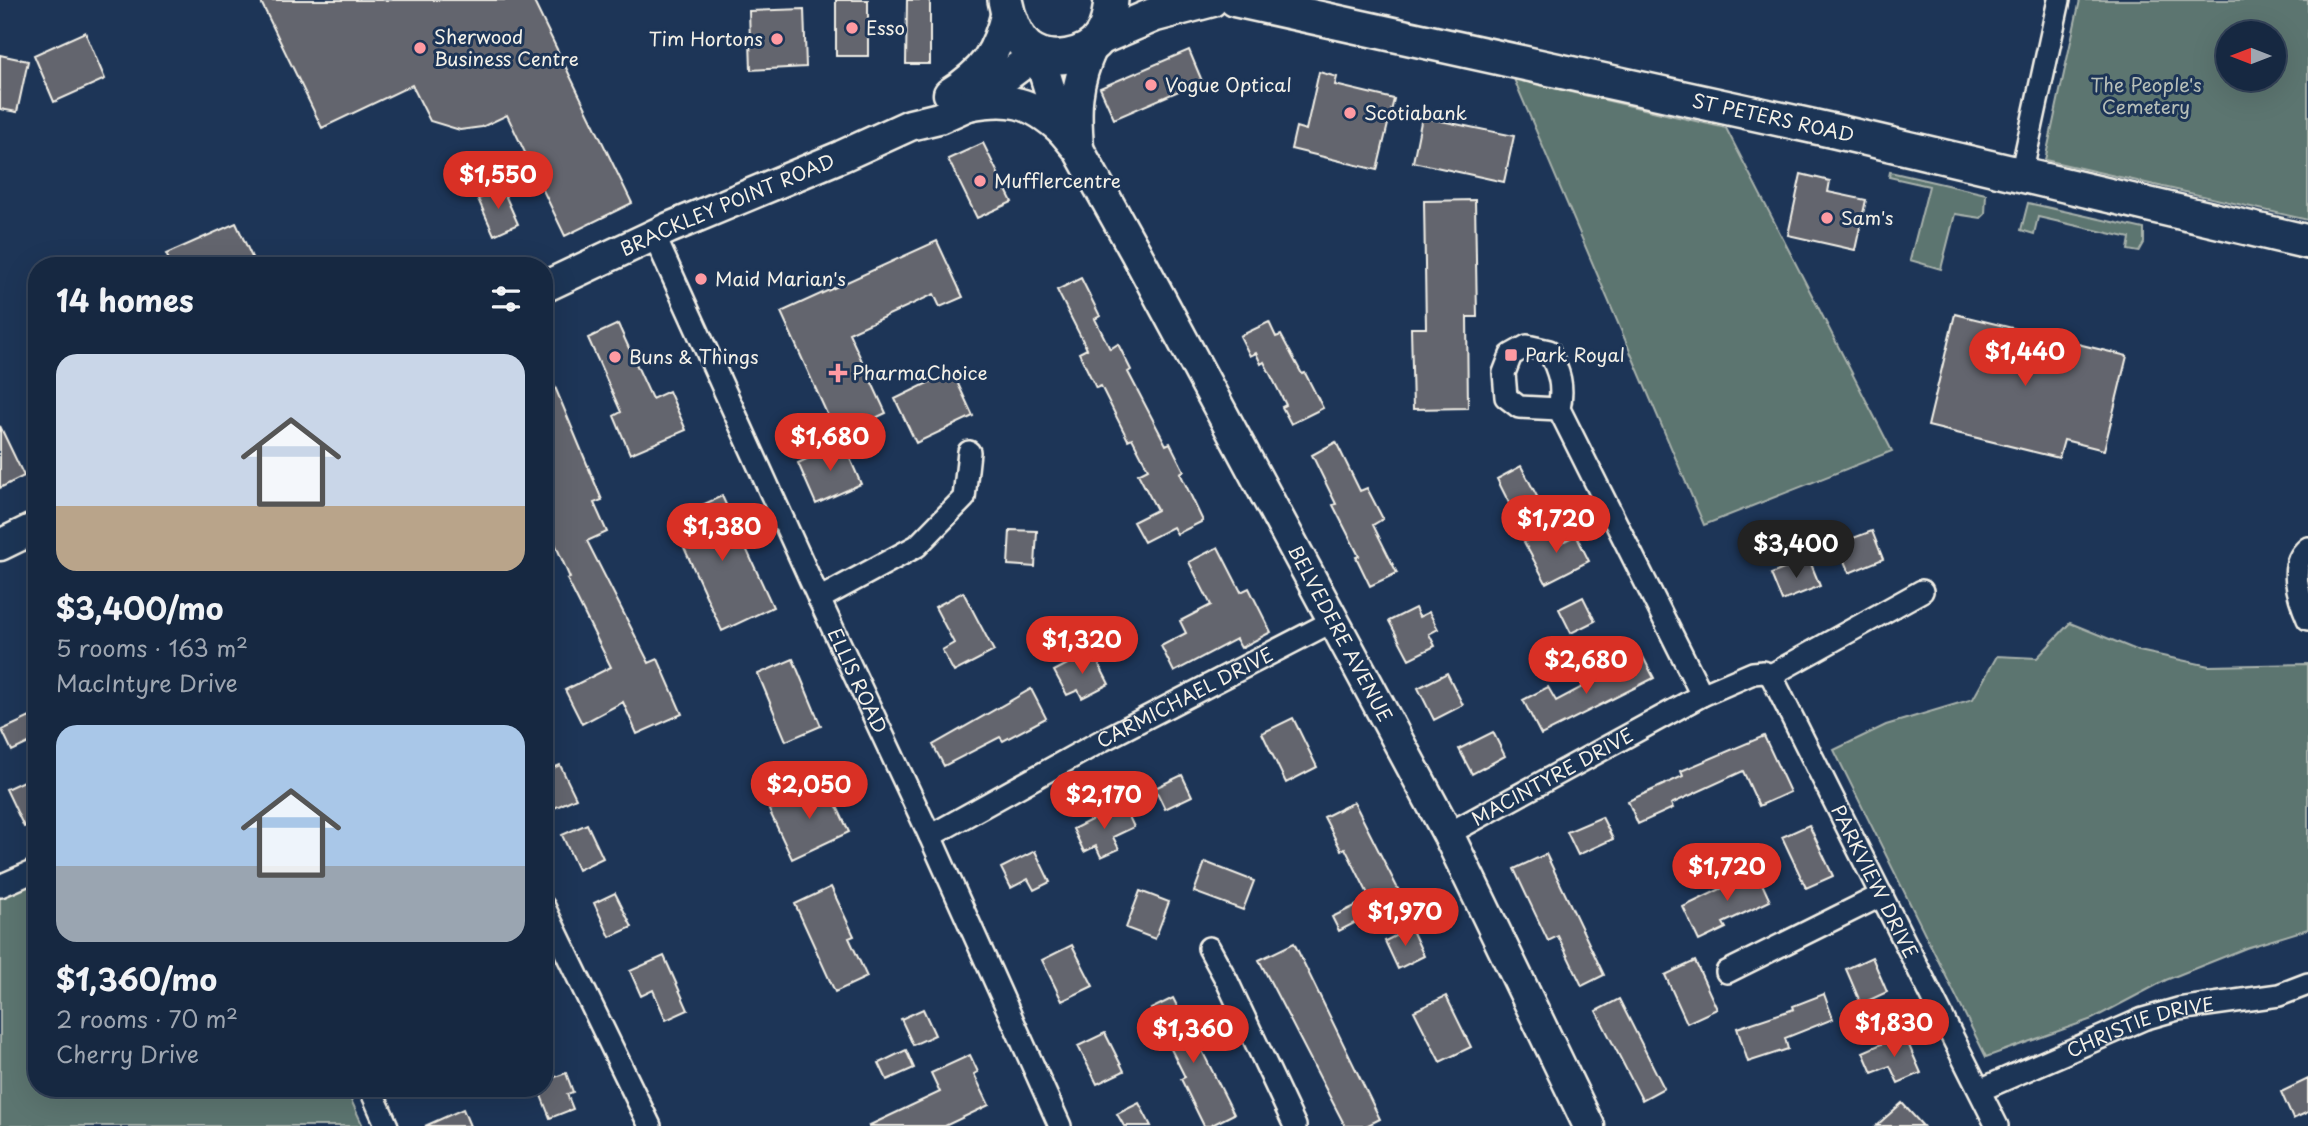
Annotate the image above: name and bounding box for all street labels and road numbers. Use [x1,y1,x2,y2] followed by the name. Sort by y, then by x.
[1690,85,1857,148] street label: ST PETERS ROAD
[615,146,838,262] street label: BRACKLEY POINT ROAD
[1282,539,1400,726] street label: BELVEDERE AVENUE
[821,623,895,738] street label: ELLIS ROAD
[1091,639,1278,754] street label: CARMICHAEL DRIVE
[1466,720,1638,832] street label: MACINTYRE DRIVE
[1825,799,1926,963] street label: PARKVIEW DRIVE
[2062,989,2216,1064] street label: CHRISTIE DRIVE

